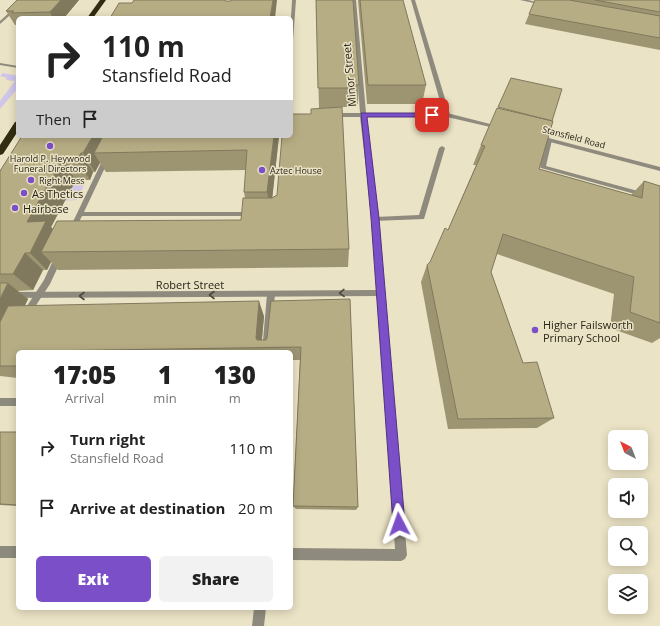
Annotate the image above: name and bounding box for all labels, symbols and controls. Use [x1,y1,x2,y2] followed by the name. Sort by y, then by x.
[102,27,185,65] text: 110 m
[36,32,88,84] icon: right
[339,42,359,108] street label: Minor Street
[102,63,232,87] text: Stansfield Road
[415,98,449,132] pin
[421,104,443,126] icon: arrive
[79,108,101,130] icon: arrive
[36,109,71,129] text: Then
[541,122,607,152] street label: Stansfield Road
[45,141,55,151] marker: Harold P. Heywood Funeral Directors
[10,152,90,175] place label: Harold P. Heywood Funeral Directors
[270,164,322,177] place label: Aztec House
[257,165,267,175] marker: Aztec House
[39,174,85,187] place label: Right Mess
[26,175,36,185] marker: Right Mess
[32,186,83,201] place label: As Thetics
[19,188,29,198] marker: As Thetics
[23,201,69,216] place label: Hairbase
[10,203,20,213] marker: Hairbase
[156,277,224,292] street label: Robert Street
[339,289,345,298] one-way arrow
[79,291,85,300] one-way arrow
[209,291,215,299] one-way arrow
[543,317,633,345] place label: Higher Failsworth Primary School
[530,325,540,335] marker: Higher Failsworth Primary School
[53,358,116,391] text: 17:05
[158,358,172,391] text: 1
[214,358,256,391] text: 130
[65,389,104,407] text: Arrival
[153,389,177,407] text: min
[229,389,241,407] text: m
[70,429,145,449] text: Turn right
[608,430,648,470] north arrow
[608,430,648,614] map controls
[36,437,58,459] icon: right
[229,438,273,458] text: 110 m
[70,449,164,467] text: Stansfield Road
[608,478,648,518] button: sound
[36,497,58,519] icon: arrive
[70,498,225,518] text: Arrive at destination
[238,498,273,518] text: 20 m
[378,503,420,545] position arrow
[608,526,648,566] button: search
[36,556,151,602] button: Exit
[159,556,273,602] button: Share
[608,574,648,614] button: layers

